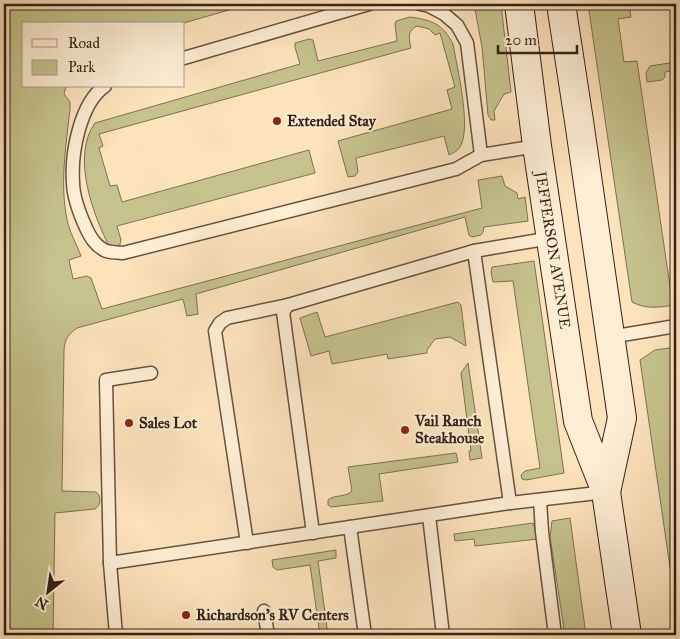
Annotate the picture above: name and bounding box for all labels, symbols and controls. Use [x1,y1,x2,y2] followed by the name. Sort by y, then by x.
[22,22,185,88] legend
[498,22,576,54] scale bar
[505,31,537,49] text: 20 m
[68,34,100,52] text: Road
[68,58,95,76] text: Park
[287,112,377,131] place label: Extended Stay
[271,115,283,127] marker: Extended Stay
[530,168,574,330] street label: JEFFERSON AVENUE
[414,412,485,447] place label: Vail Ranch Steakhouse
[139,414,198,432] place label: Sales Lot
[123,417,135,429] marker: Sales Lot
[399,424,411,436] marker: Vail Ranch Steakhouse
[22,566,72,616] north arrow
[32,592,51,613] text: N
[196,606,349,624] place label: Richardson's RV Centers
[180,609,192,621] marker: Richardson's RV Centers

